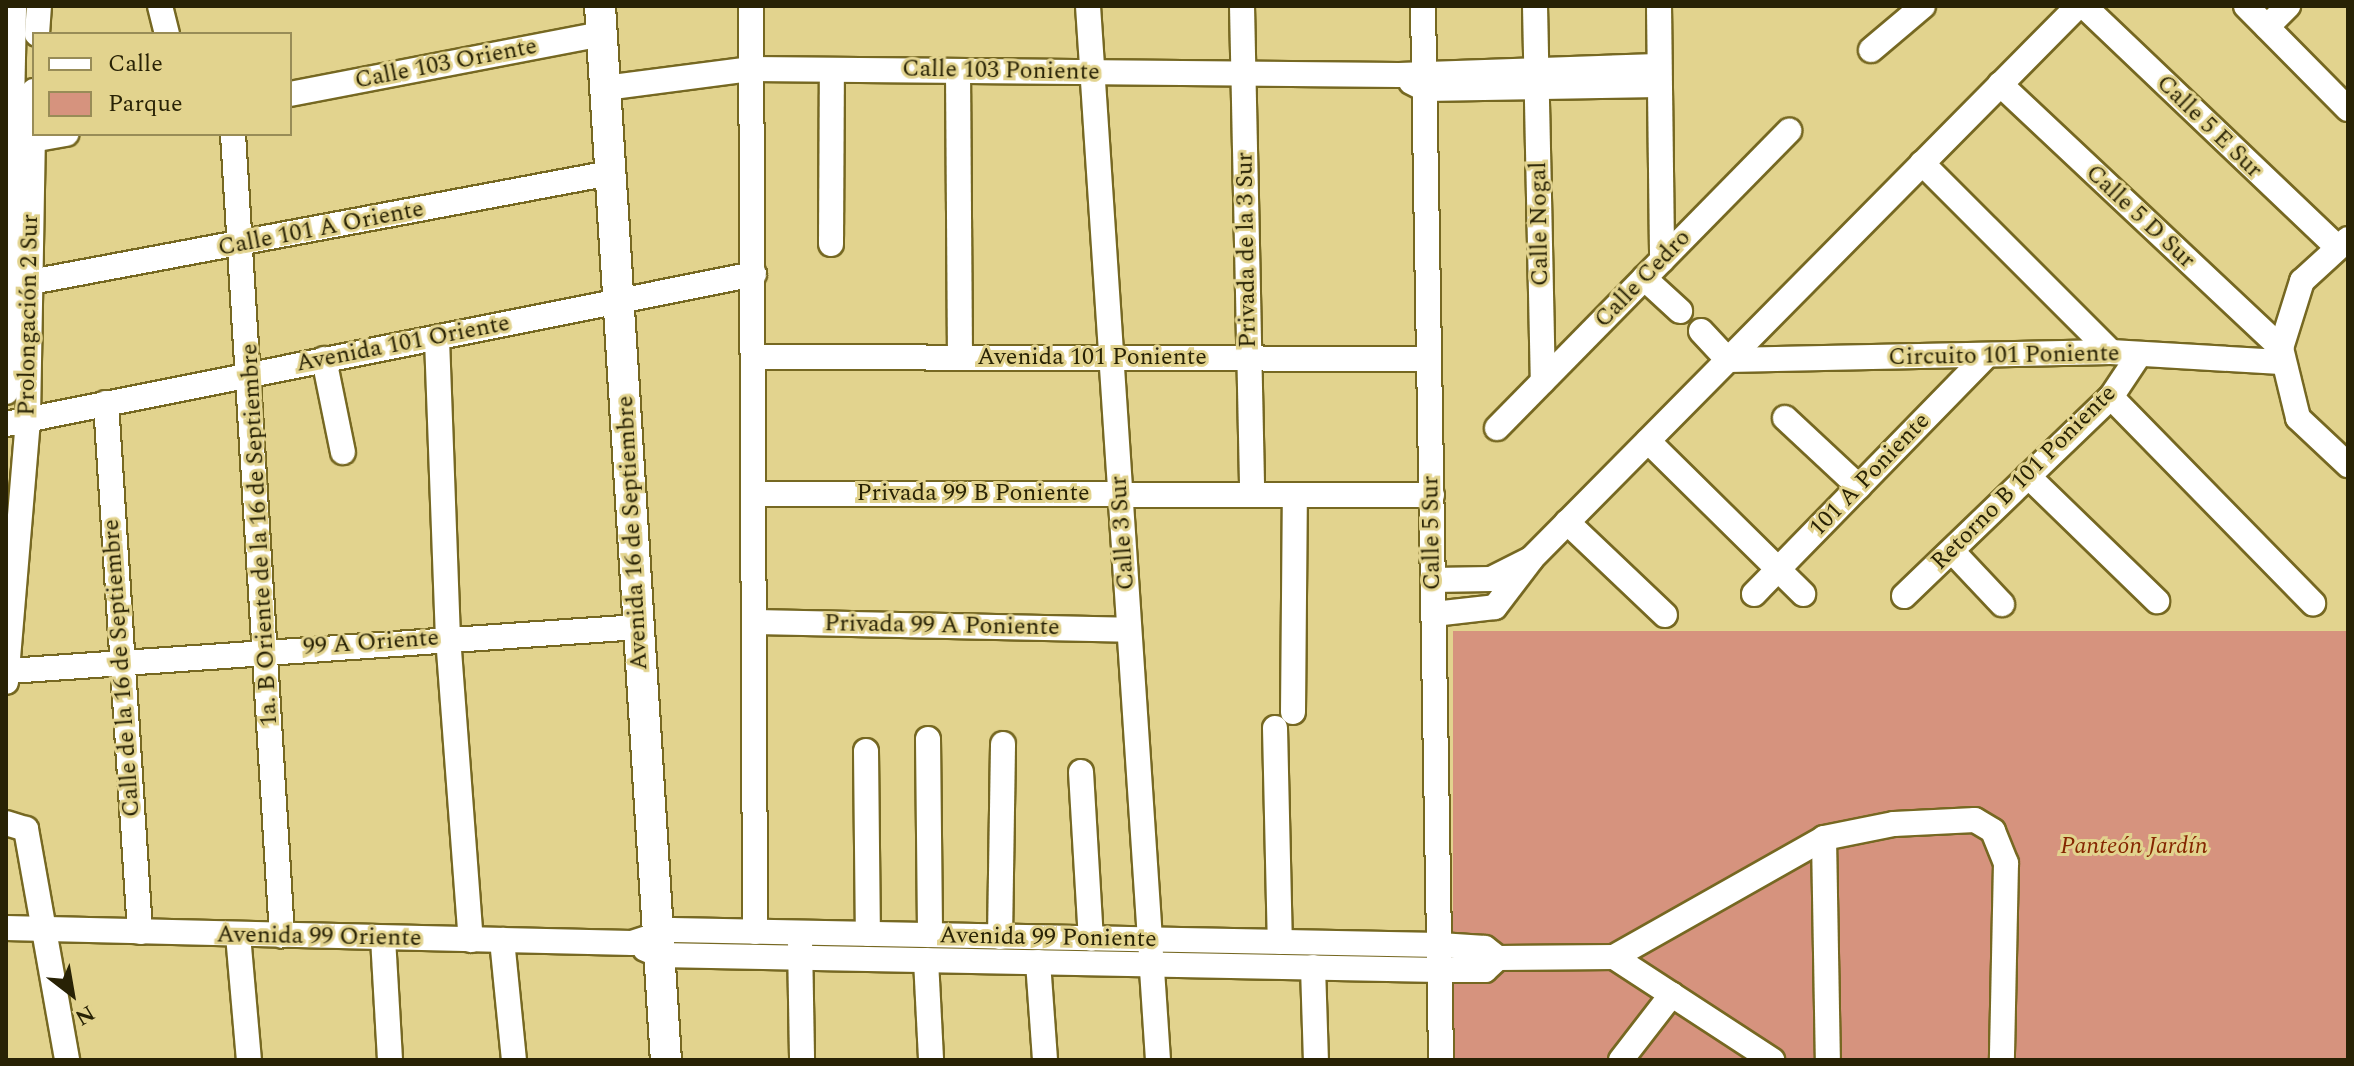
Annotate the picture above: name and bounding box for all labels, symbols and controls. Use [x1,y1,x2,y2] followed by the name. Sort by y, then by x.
[32,32,292,136] legend
[353,32,539,96] street label: Calle 103 Oriente
[108,46,163,82] text: Calle
[902,55,1100,87] street label: Calle 103 Poniente
[2150,69,2268,185] street label: Calle 5 E Sur
[108,86,183,122] text: Parque
[1231,152,1263,348] street label: Privada de la 3 Sur
[2079,159,2201,275] street label: Calle 5 D Sur
[1525,162,1555,286] street label: Calle Nogal
[216,195,426,263] street label: Calle 101 A Oriente
[13,214,45,416] street label: Prolongación 2 Sur
[1589,224,1697,334] street label: Calle Cedro
[294,309,512,379] street label: Avenida 101 Oriente
[1888,340,2120,372] street label: Circuito 101 Poniente
[236,343,284,727] street label: 1a. B Oriente de la 16 de Septiembre
[977,344,1207,372] street label: Avenida 101 Poniente
[1925,379,2123,577] street label: Retorno B 101 Poniente
[611,395,655,671] street label: Avenida 16 de Septiembre
[1804,407,1936,543] street label: 101 A Poniente
[1105,475,1141,591] street label: Calle 3 Sur
[1417,476,1447,590] street label: Calle 5 Sur
[856,480,1090,508] street label: Privada 99 B Poniente
[97,518,147,818] street label: Calle de la 16 de Septiembre
[824,610,1060,642] street label: Privada 99 A Poniente
[302,624,440,662] street label: 99 A Oriente
[2060,833,2208,861] park label: Panteón Jardín
[216,921,422,953] street label: Avenida 99 Oriente
[939,922,1157,954] street label: Avenida 99 Poniente
[32,954,112,1034] north arrow
[68,996,101,1034] text: N

